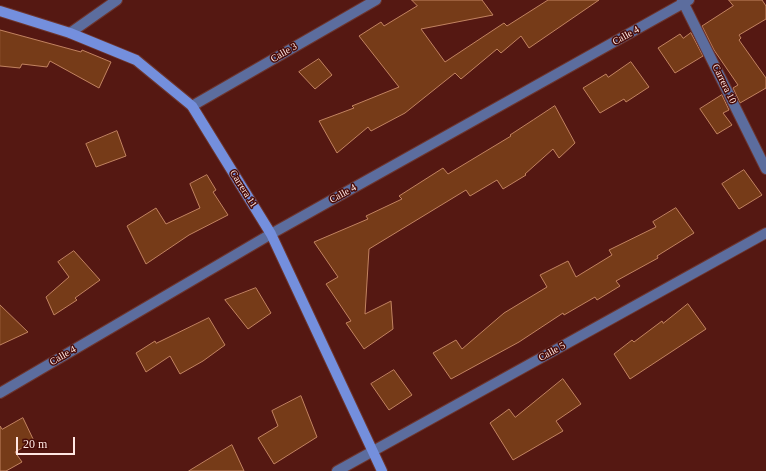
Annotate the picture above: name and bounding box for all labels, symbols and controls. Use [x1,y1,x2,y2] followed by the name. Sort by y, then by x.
[611,24,641,48] street label: Calle 4
[269,41,299,65] street label: Calle 3
[709,62,739,106] street label: Carrera 10
[227,168,259,210] street label: Carrera 11
[328,182,358,206] street label: Calle 4
[537,340,567,364] street label: Calle 5
[48,344,78,368] street label: Calle 4
[18,429,77,455] scale bar
[23,437,47,451] text: 20 m

